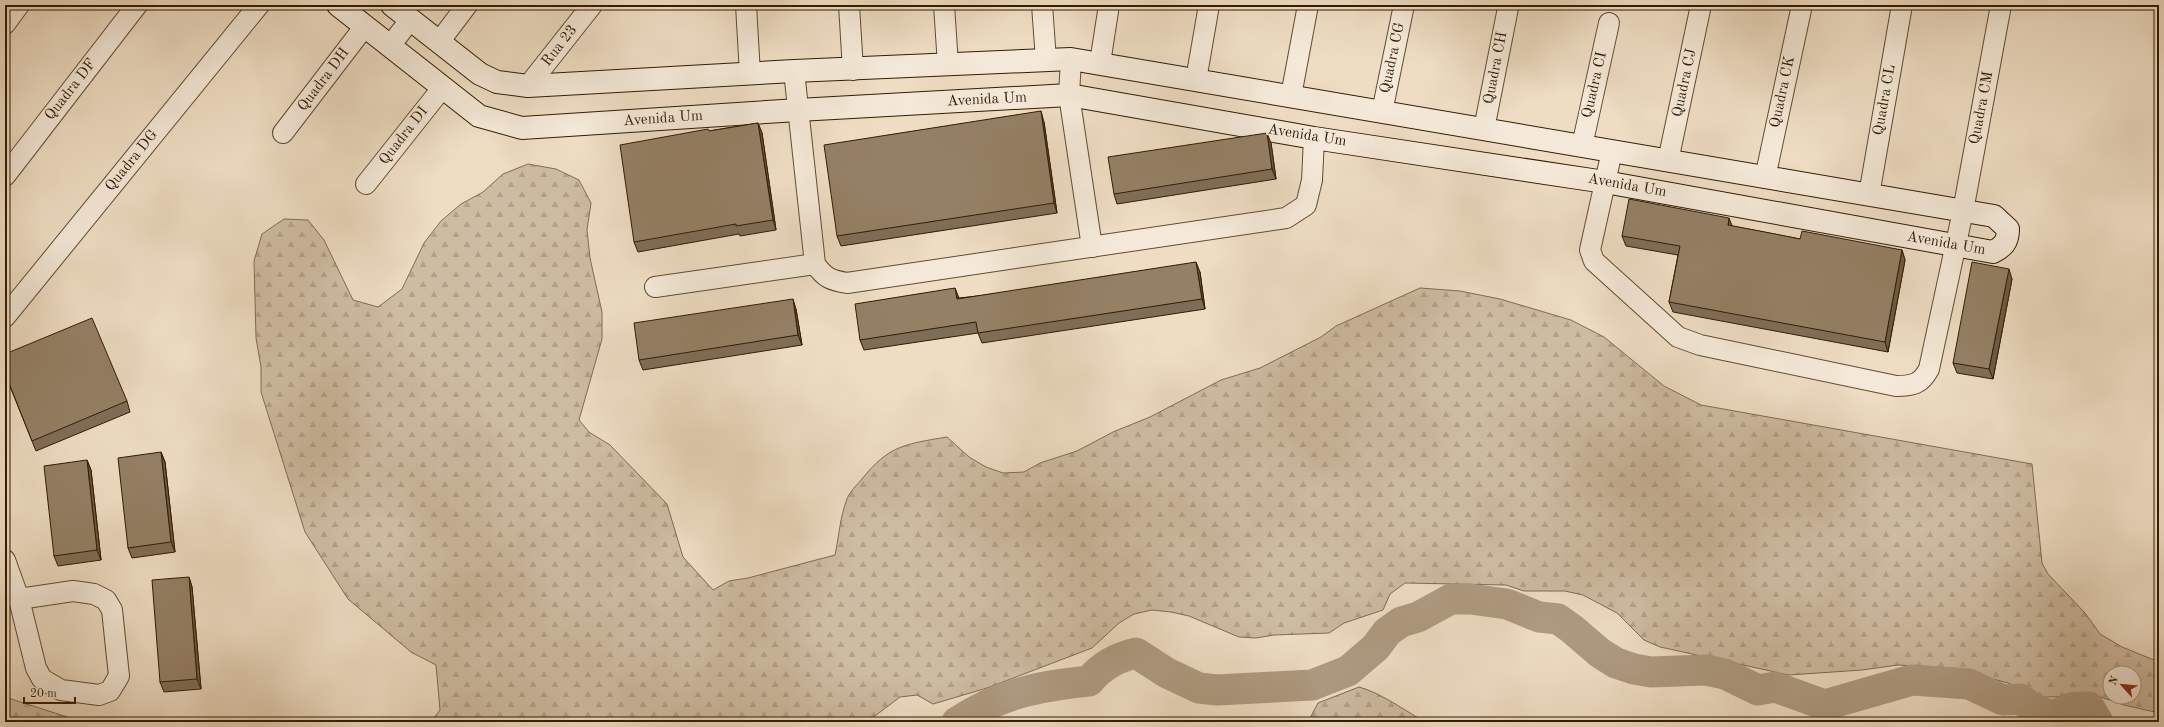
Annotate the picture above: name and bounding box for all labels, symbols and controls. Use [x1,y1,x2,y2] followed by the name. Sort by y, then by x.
[1378,21,1408,95] street label: Quadra CG
[539,23,581,69] street label: Rua 23
[1482,30,1510,105] street label: Quadra CH
[295,45,353,114] street label: Quadra DH
[1670,47,1700,119] street label: Quadra CJ
[1580,50,1610,120] street label: Quadra CI
[1768,55,1798,129] street label: Quadra CK
[43,56,99,124] street label: Quadra DF
[1871,63,1899,137] street label: Quadra CL
[1968,70,1996,146] street label: Quadra CM
[947,90,1027,110] street label: Avenida Um
[377,104,431,168] street label: Quadra DI
[623,109,703,129] street label: Avenida Um
[1266,122,1348,150] street label: Avenida Um
[103,127,161,194] street label: Quadra DG
[1586,172,1668,200] street label: Avenida Um
[1905,230,1987,258] street label: Avenida Um
[2102,665,2142,705] north arrow
[2108,674,2122,687] text: N
[24,679,75,705] scale bar
[30,688,57,700] text: 20 m

